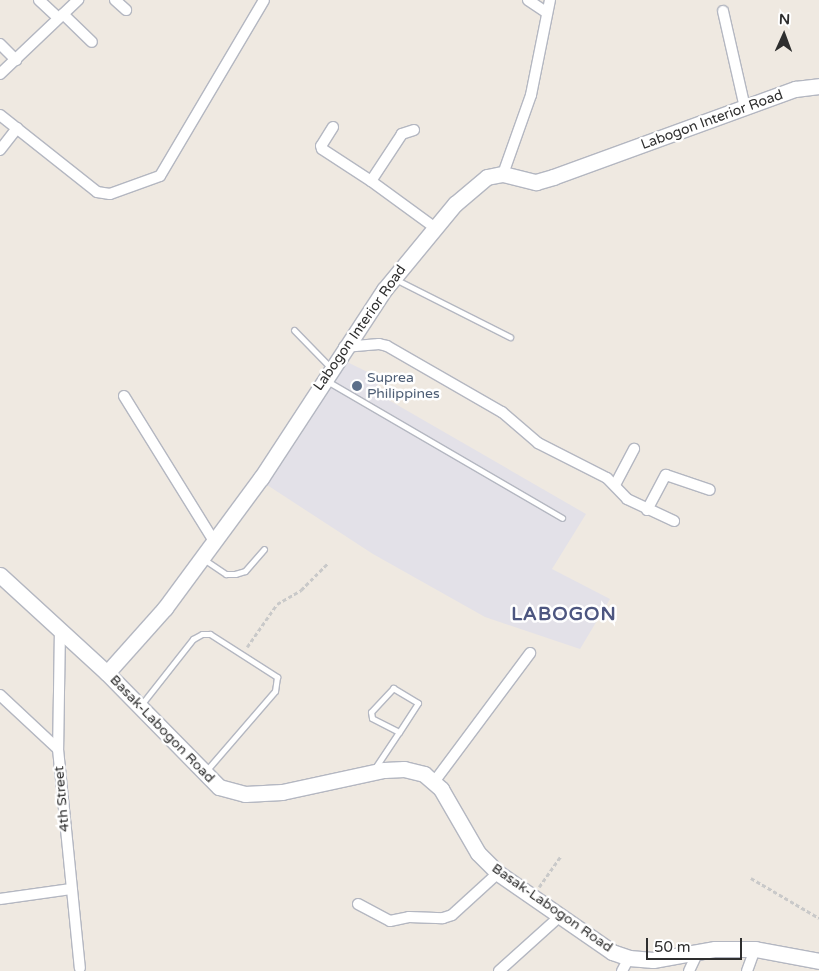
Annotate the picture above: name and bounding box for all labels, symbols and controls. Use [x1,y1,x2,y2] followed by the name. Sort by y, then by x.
[759,10,809,60] north arrow
[779,11,790,28] text: N
[639,87,785,153] street label: Labogon Interior Road
[310,262,410,394] street label: Labogon Interior Road
[367,370,440,402] place label: Suprea Philippines
[351,380,363,392] marker: Suprea Philippines
[510,604,618,626] district label: LABOGON
[106,672,218,786] street label: Basak-Labogon Road
[51,765,73,833] street label: 4th Street
[488,860,616,956] street label: Basak-Labogon Road
[649,928,745,960] scale bar
[654,938,691,956] text: 50 m

